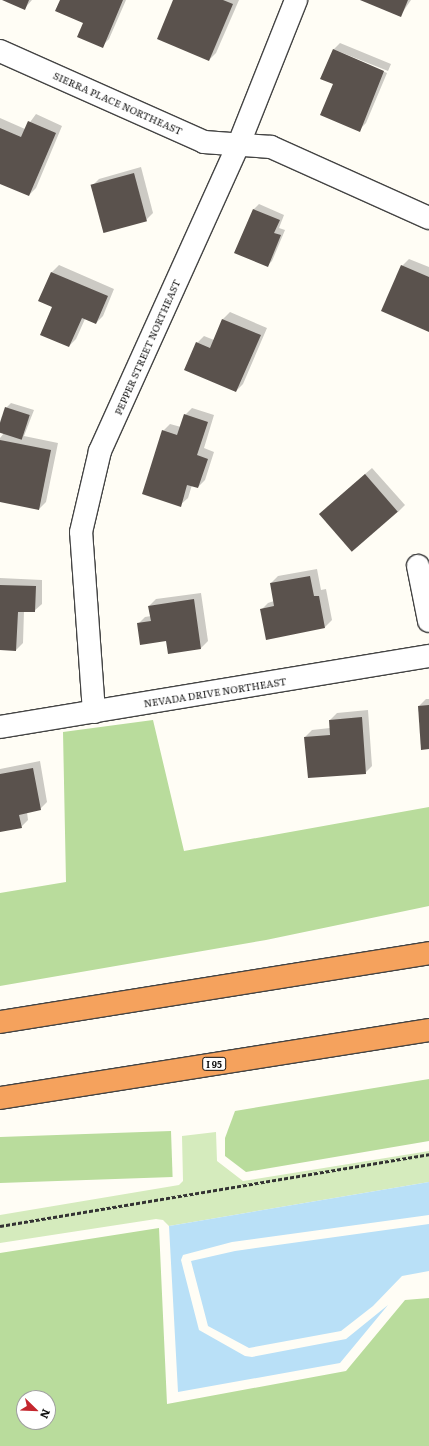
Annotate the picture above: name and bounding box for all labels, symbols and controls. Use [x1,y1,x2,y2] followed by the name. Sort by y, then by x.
[52,69,184,137] street label: SIERRA PLACE NORTHEAST
[112,277,182,417] street label: PEPPER STREET NORTHEAST
[143,675,287,709] street label: NEVADA DRIVE NORTHEAST
[202,1057,226,1071] road number: I 95
[16,1390,56,1430] north arrow
[37,1407,55,1422] text: N

